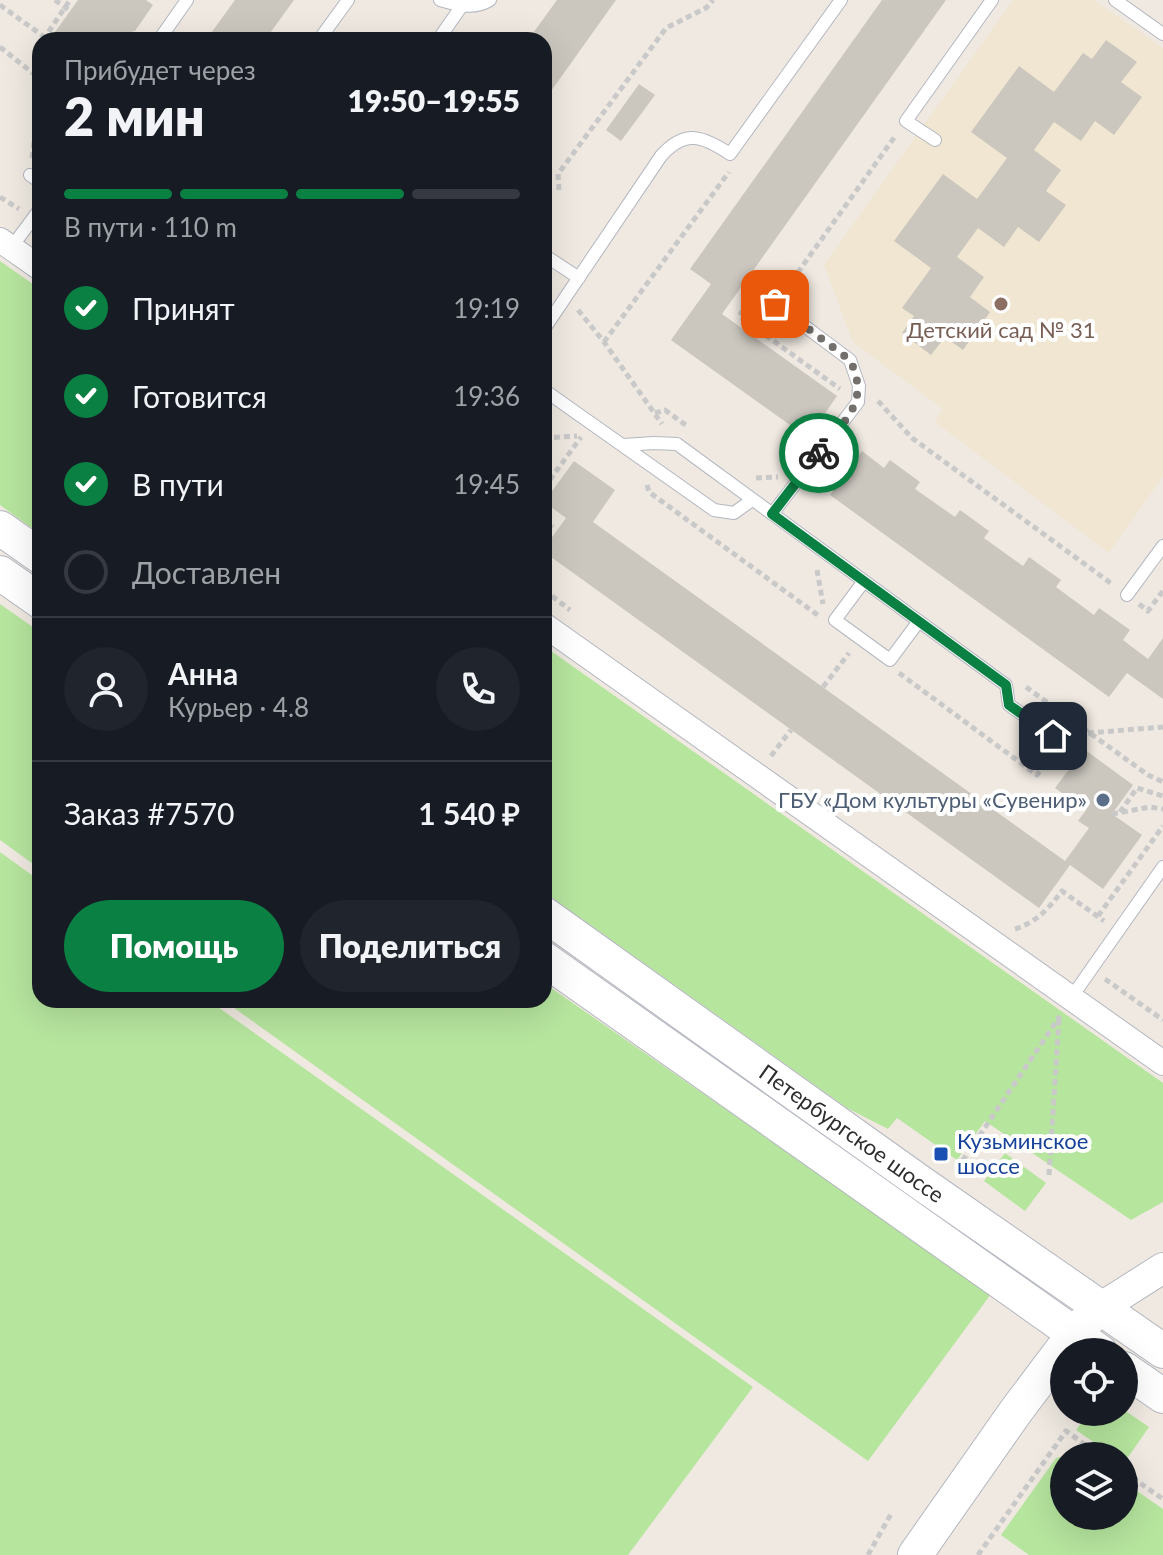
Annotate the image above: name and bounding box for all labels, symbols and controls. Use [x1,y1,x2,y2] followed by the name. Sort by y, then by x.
[64,54,256,86] text: Прибудет через
[347,82,520,118] text: 19:50–19:55
[64,85,205,147] text: 2 мин
[64,211,237,243] text: В пути · 110 m
[741,270,809,338] pin
[753,282,797,326] icon: bag
[64,286,108,330] icon: check
[132,290,235,326] text: Принят
[453,292,520,324] text: 19:19
[992,295,1010,313] marker: Детский сад № 31
[907,316,1095,343] place label: Детский сад № 31
[64,374,108,418] icon: check
[132,378,267,414] text: Готовится
[453,380,520,412] text: 19:36
[779,413,859,493] courier
[797,431,841,475] icon: bike
[64,462,108,506] icon: check
[132,466,224,502] text: В пути
[453,468,520,500] text: 19:45
[132,554,281,590] text: Доставлен
[64,647,148,731] button: person
[436,647,520,731] button: phone
[168,655,238,691] text: Анна
[168,691,309,723] text: Курьер · 4.8
[1019,702,1087,770] pin
[1031,714,1075,758] icon: home
[778,786,1087,813] place label: ГБУ «Дом культуры «Сувенир»
[1094,791,1112,809] marker: ГБУ «Дом культуры «Сувенир»
[64,795,235,831] text: Заказ #7570
[418,795,520,831] text: 1 540 ₽
[64,900,284,992] button: Помощь
[300,900,520,992] button: Поделиться
[754,1058,950,1208] street label: Петербургское шоссе
[957,1127,1088,1179] place label: Кузьминское шоссе
[932,1145,950,1163] marker: Кузьминское шоссе
[1050,1338,1138,1530] map controls
[1050,1338,1138,1426] button: locate
[1050,1442,1138,1530] button: layers

